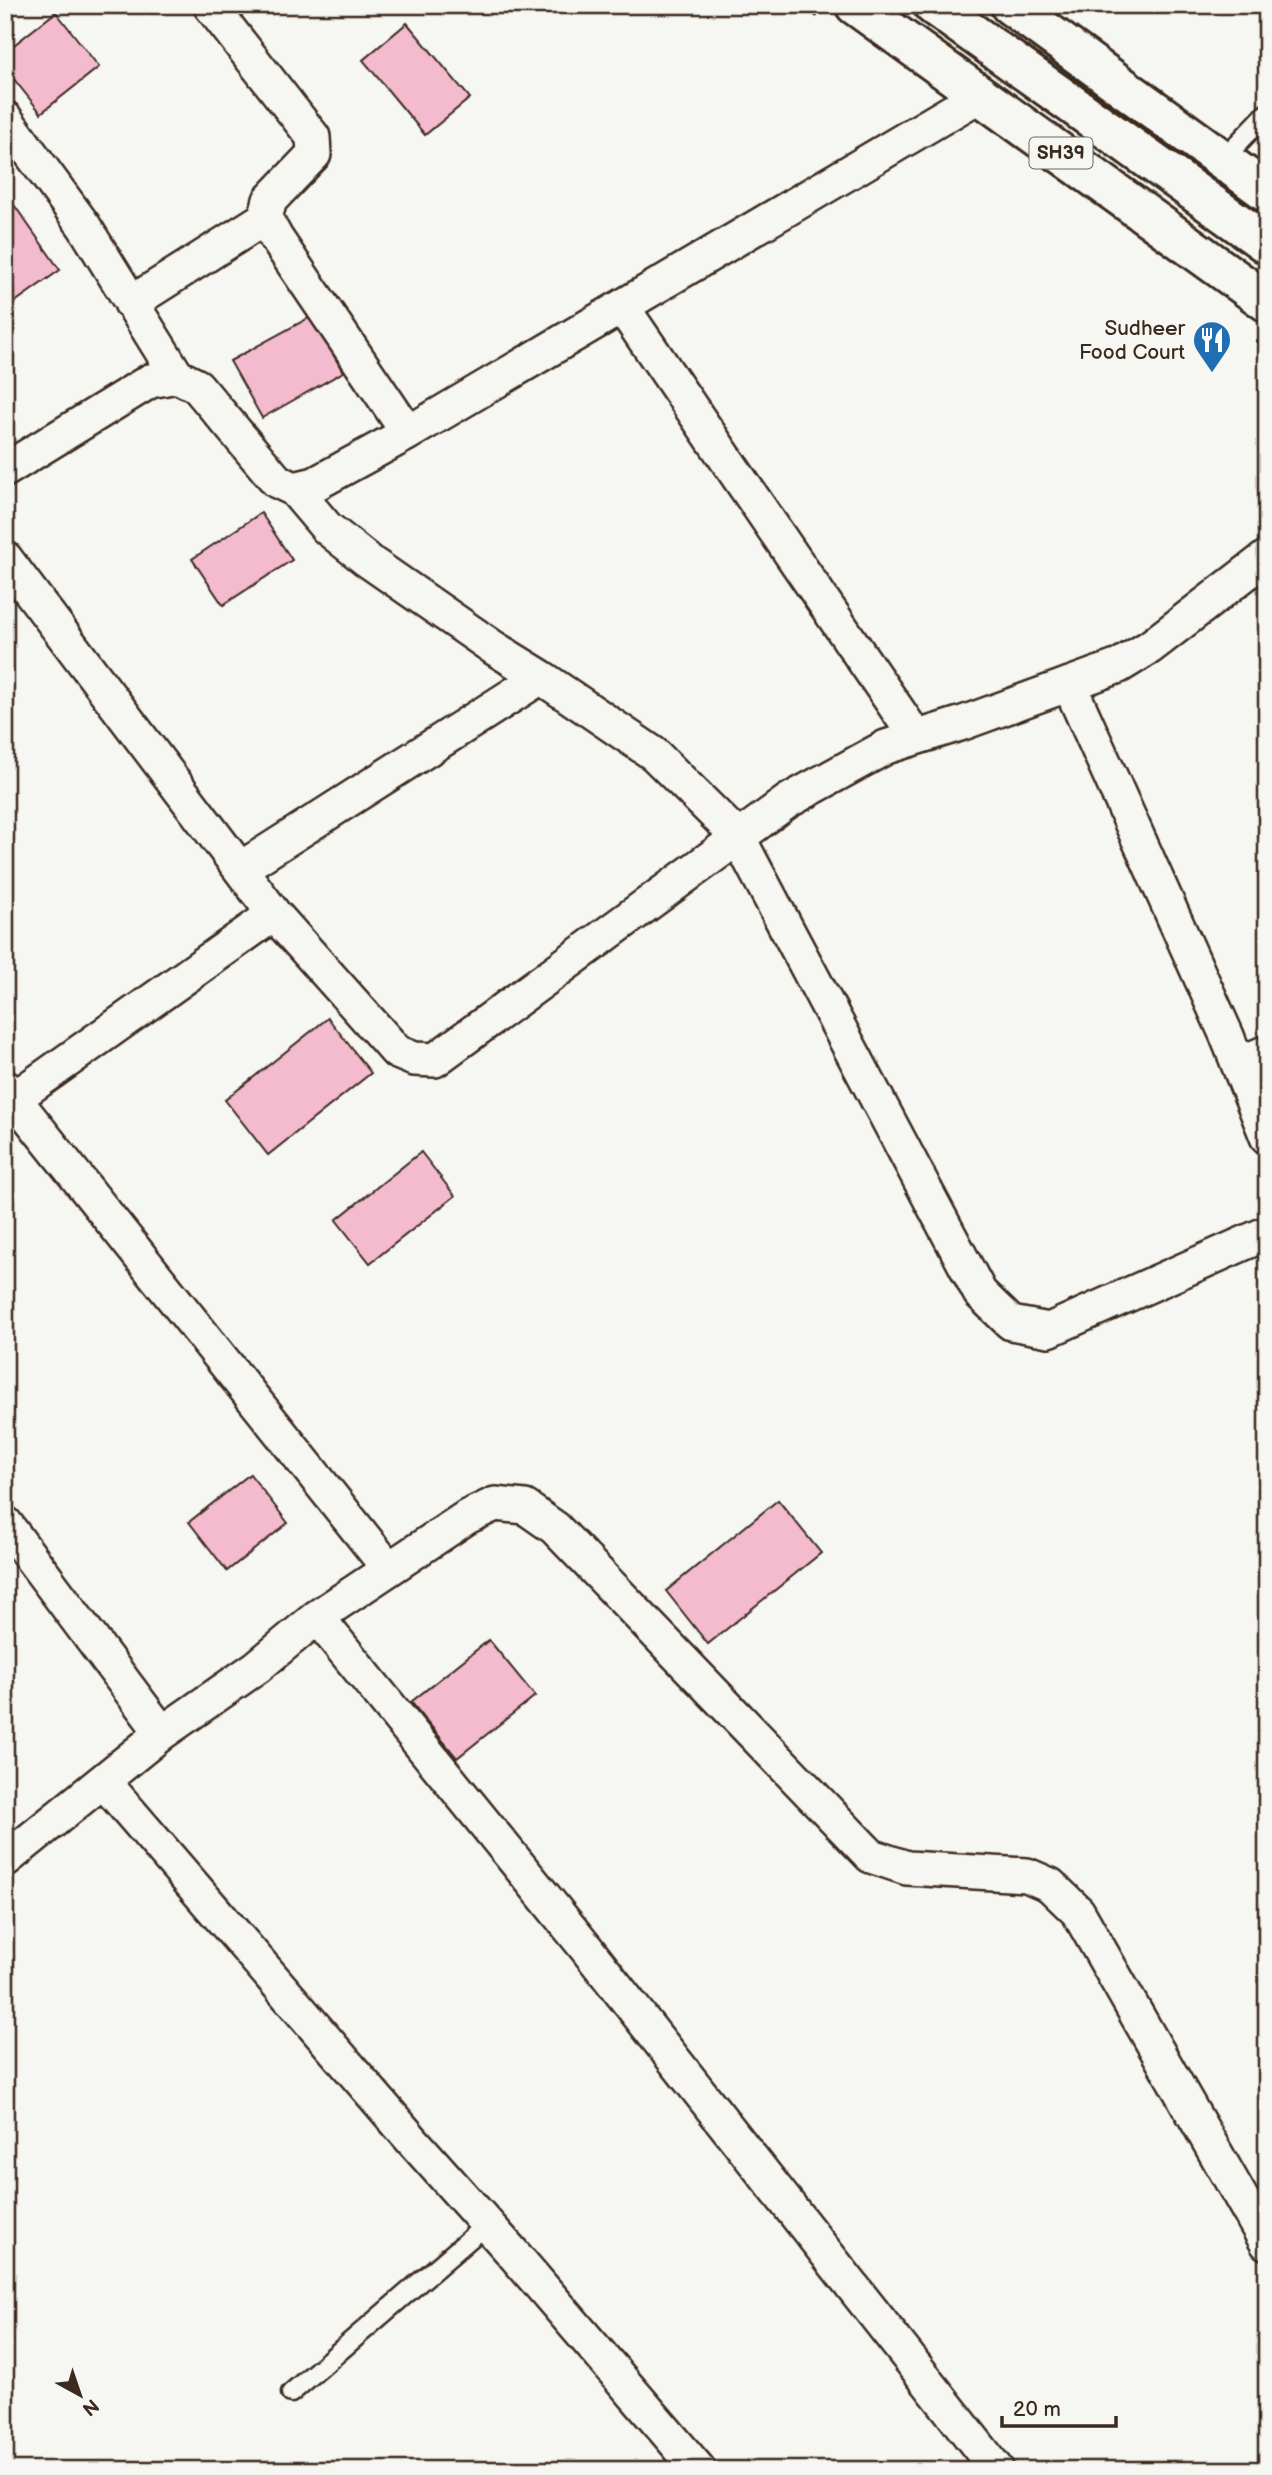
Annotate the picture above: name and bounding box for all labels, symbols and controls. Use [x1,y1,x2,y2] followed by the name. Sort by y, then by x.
[1030,138,1092,168] road number: SH39
[1079,316,1186,365] place label: Sudheer Food Court
[1191,319,1233,374] restaurant icon: Sudheer Food Court
[46,2360,116,2430] north arrow
[1002,2384,1116,2428] scale bar
[77,2393,103,2420] text: N
[1013,2397,1061,2422] text: 20 m

